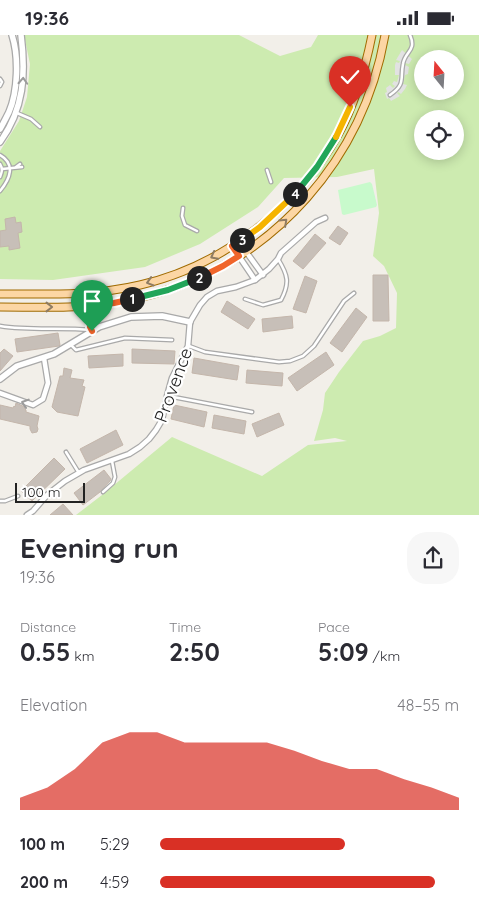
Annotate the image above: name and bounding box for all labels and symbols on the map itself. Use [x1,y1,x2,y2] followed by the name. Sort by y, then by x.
[414,50,464,100] north arrow
[329,56,371,107] pin
[17,77,28,85] one-way arrow
[282,181,308,207] pin: 4
[278,218,287,227] one-way arrow
[230,227,254,253] pin: 3
[211,250,220,260] one-way arrow
[186,265,212,291] pin: 2
[147,277,155,287] one-way arrow
[71,280,113,331] pin
[120,287,144,311] pin: 1
[45,302,53,312] one-way arrow
[149,345,197,425] street label: Provence
[21,398,30,408] one-way arrow
[15,480,85,503] scale bar

